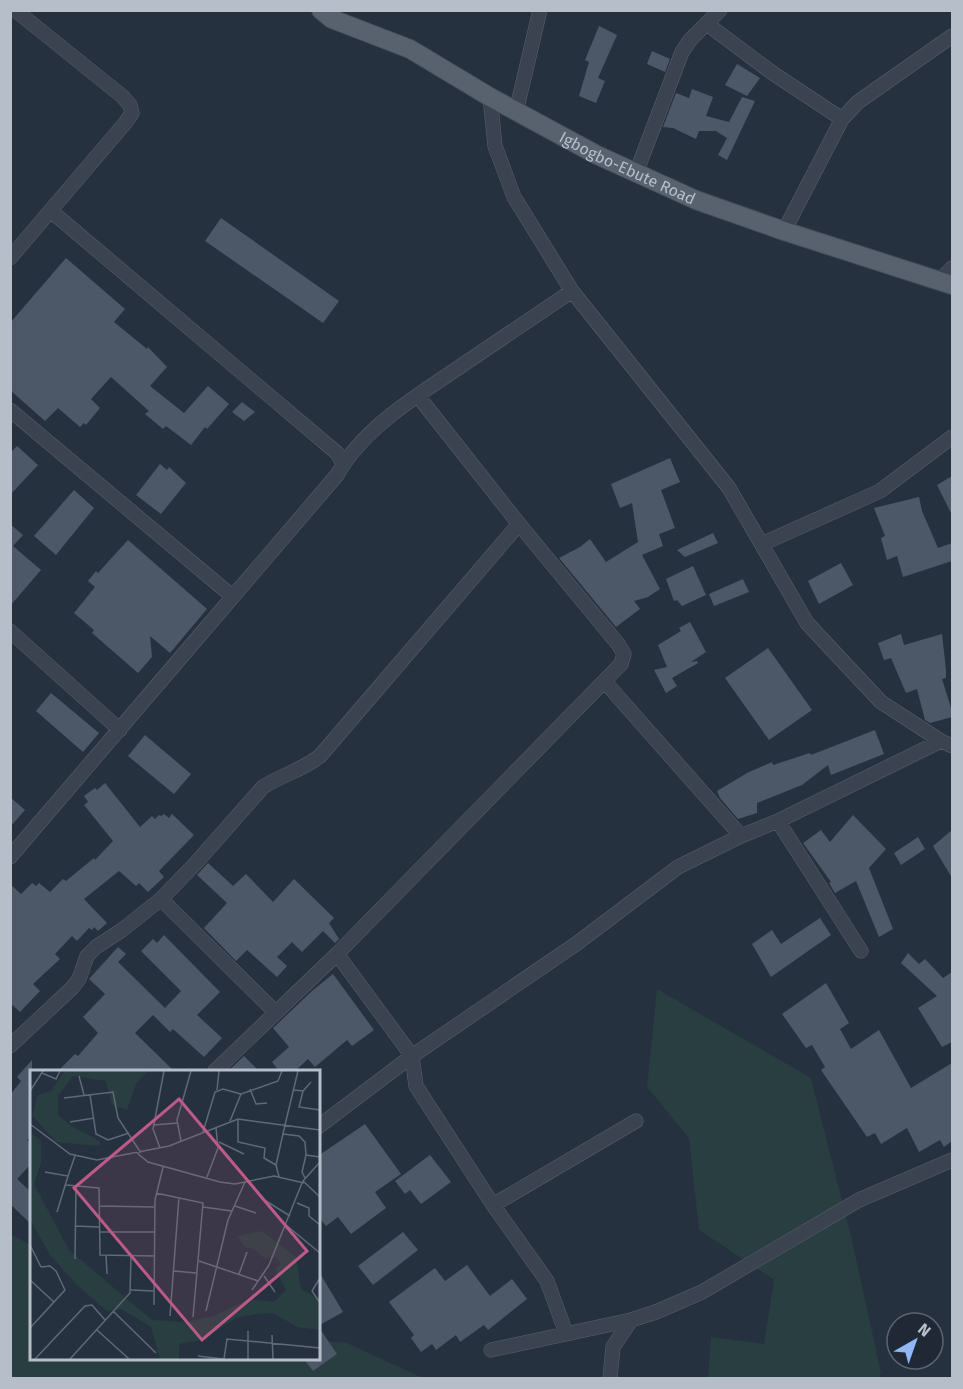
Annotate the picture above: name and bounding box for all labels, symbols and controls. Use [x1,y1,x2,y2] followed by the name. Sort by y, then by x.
[556,128,699,209] street label: Igbogbo-Ebute Road
[30,1070,320,1359] inset map
[885,1311,945,1371] north arrow
[914,1319,934,1341] text: N

